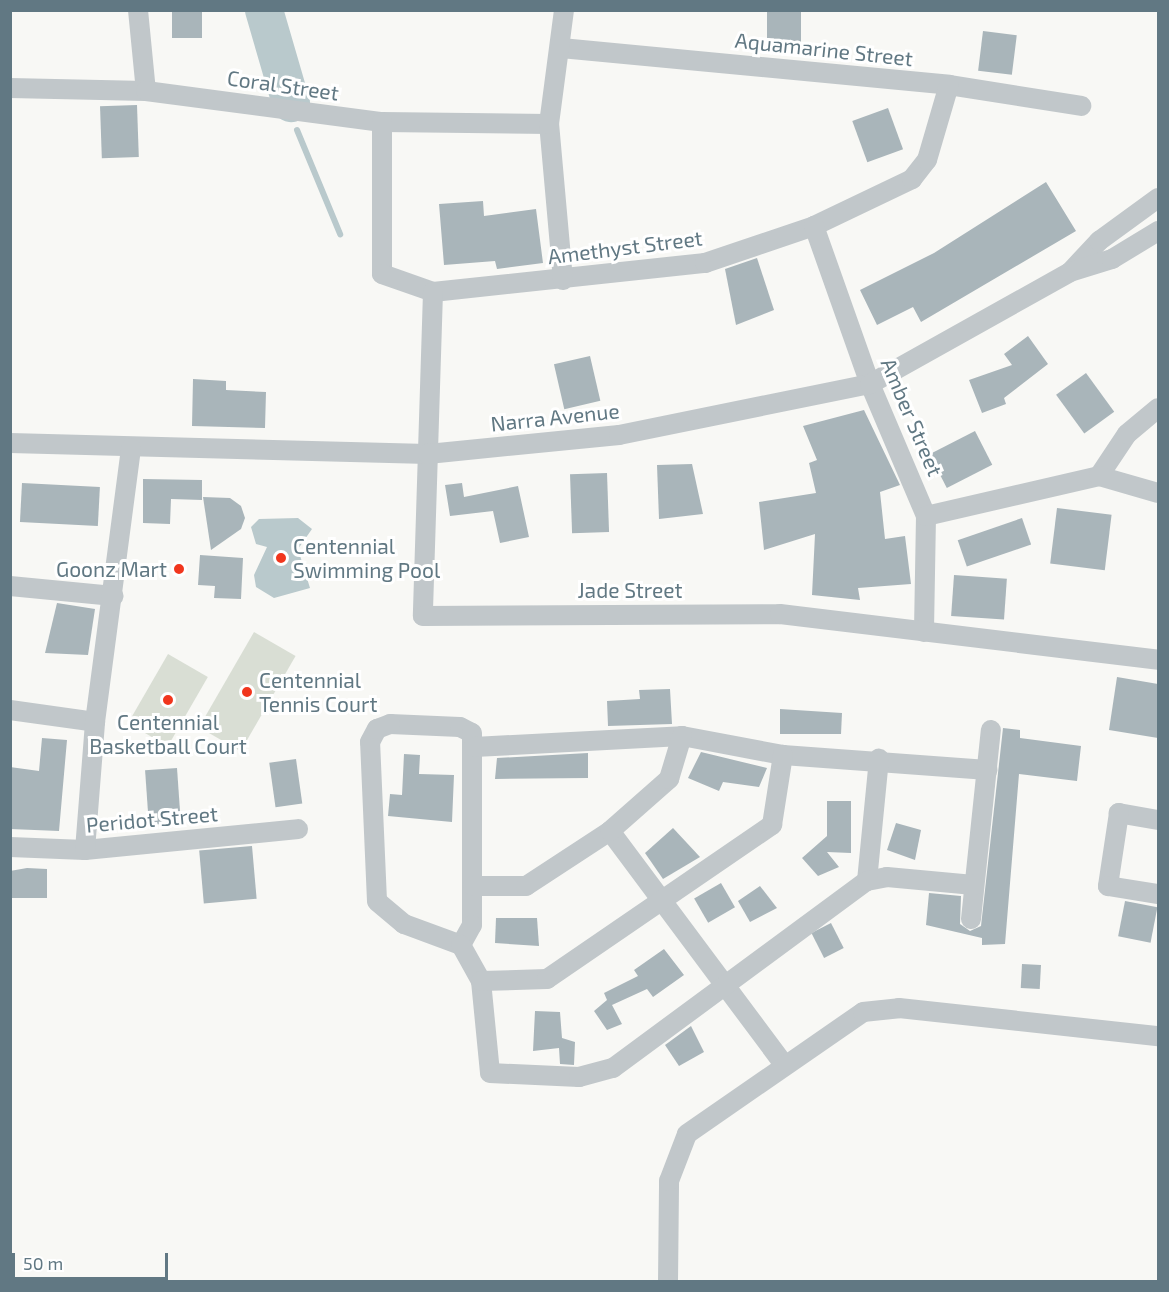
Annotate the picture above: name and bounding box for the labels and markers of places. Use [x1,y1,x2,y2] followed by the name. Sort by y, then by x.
[293,533,440,583] place label: Centennial Swimming Pool
[274,551,288,565] marker: Centennial Swimming Pool
[56,556,167,582] place label: Goonz Mart
[172,562,186,576] marker: Goonz Mart
[259,667,377,717] place label: Centennial Tennis Court
[240,685,254,699] marker: Centennial Tennis Court
[161,693,175,707] marker: Centennial Basketball Court
[89,709,247,759] place label: Centennial Basketball Court

